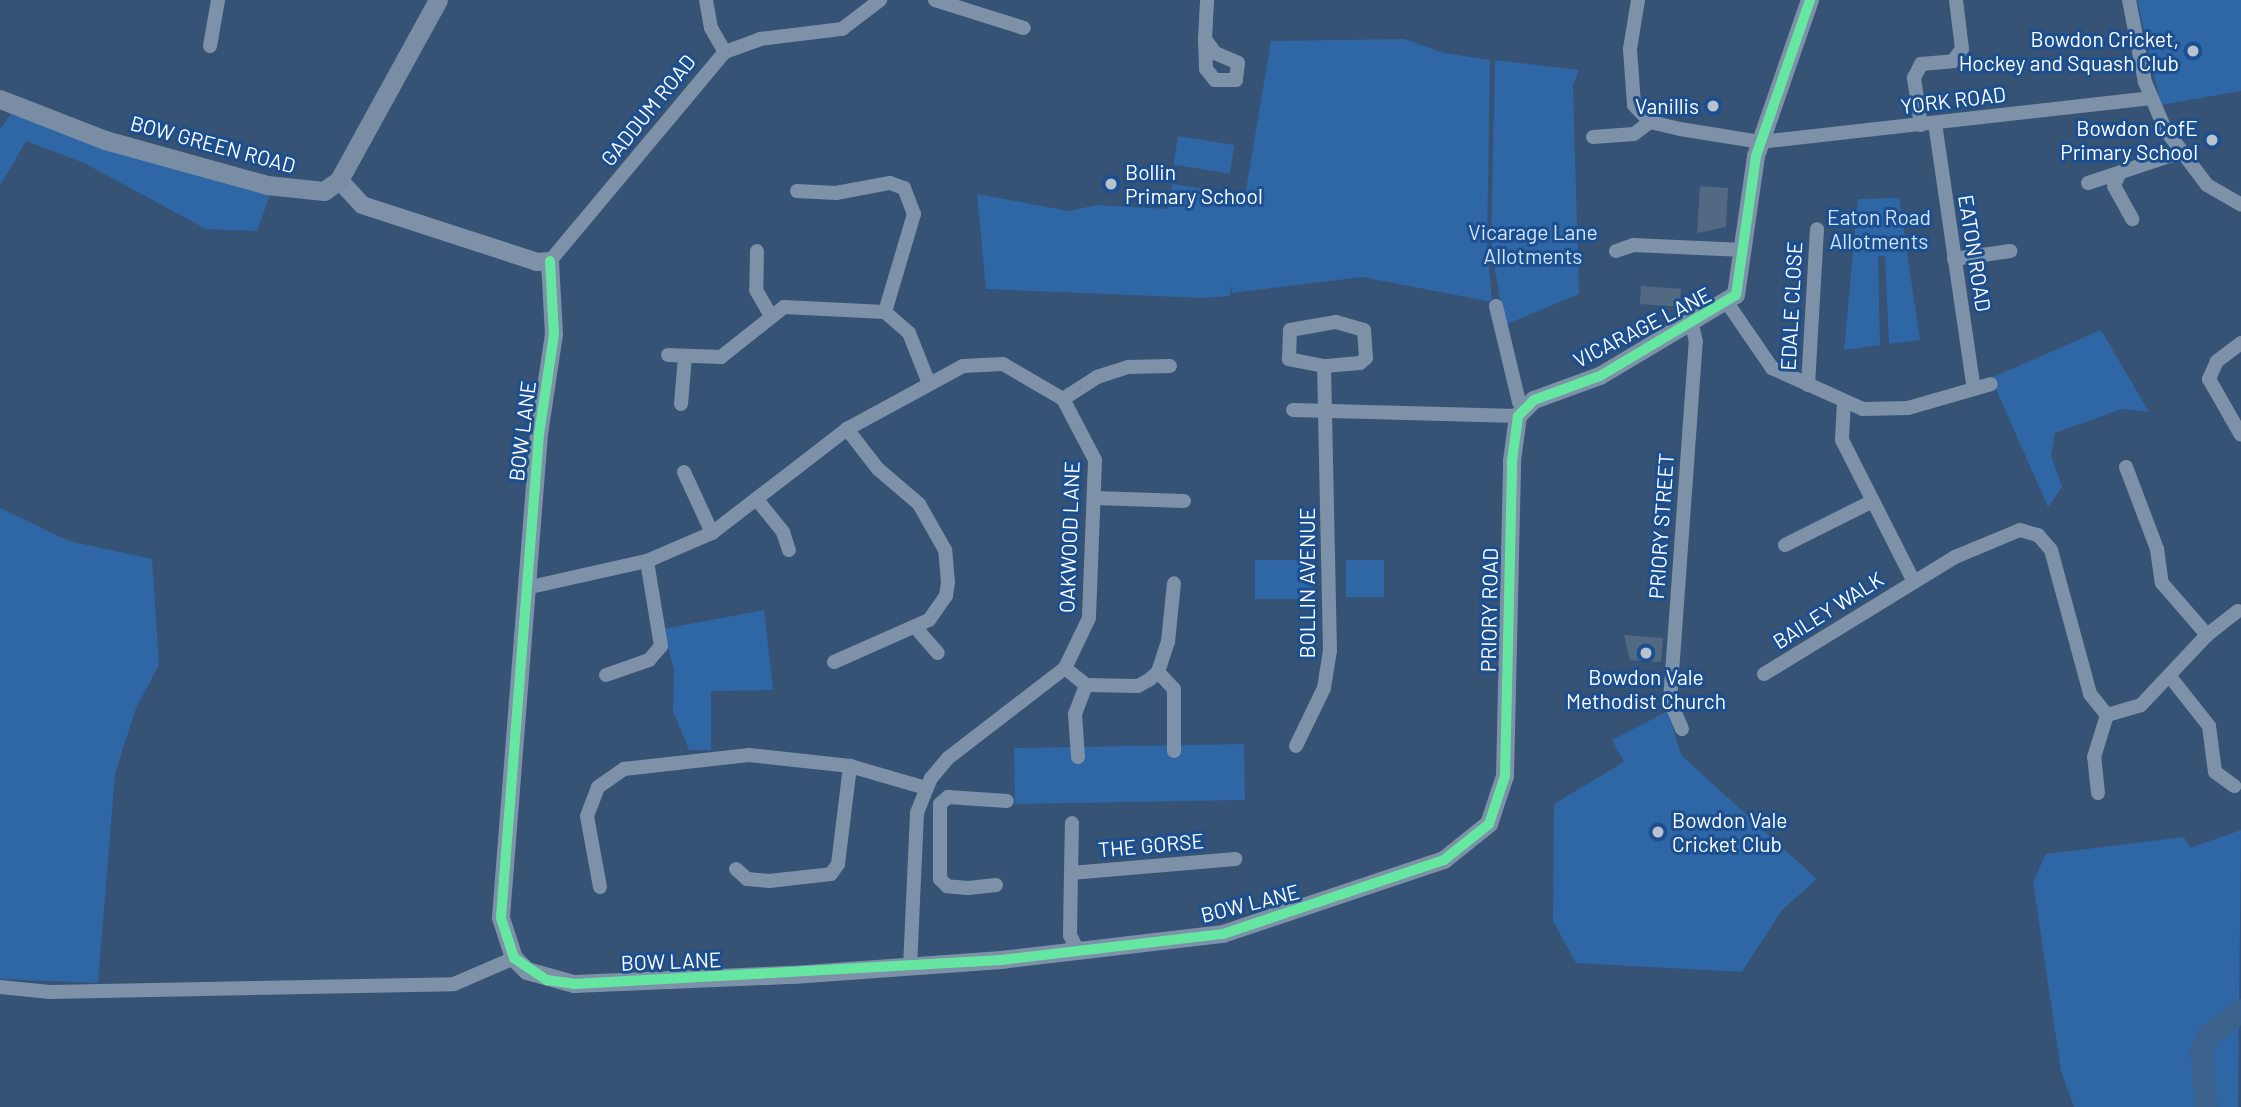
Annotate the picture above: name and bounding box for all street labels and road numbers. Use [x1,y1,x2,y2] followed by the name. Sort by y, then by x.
[595,49,701,171] street label: GADDUM ROAD
[1899,81,2007,119] street label: YORK ROAD
[128,110,298,178] street label: BOW GREEN ROAD
[1953,193,1997,313] street label: EATON ROAD
[1775,241,1807,371] street label: EDALE CLOSE
[1569,281,1715,373] street label: VICARAGE LANE
[503,379,541,483] street label: BOW LANE
[1643,452,1679,600] street label: PRIORY STREET
[1054,461,1084,613] street label: OAKWOOD LANE
[1294,508,1320,658] street label: BOLLIN AVENUE
[1475,548,1503,672] street label: PRIORY ROAD
[1768,566,1888,654] street label: BAILEY WALK
[1097,828,1205,862] street label: THE GORSE
[1198,879,1302,927] street label: BOW LANE
[620,947,722,975] street label: BOW LANE

